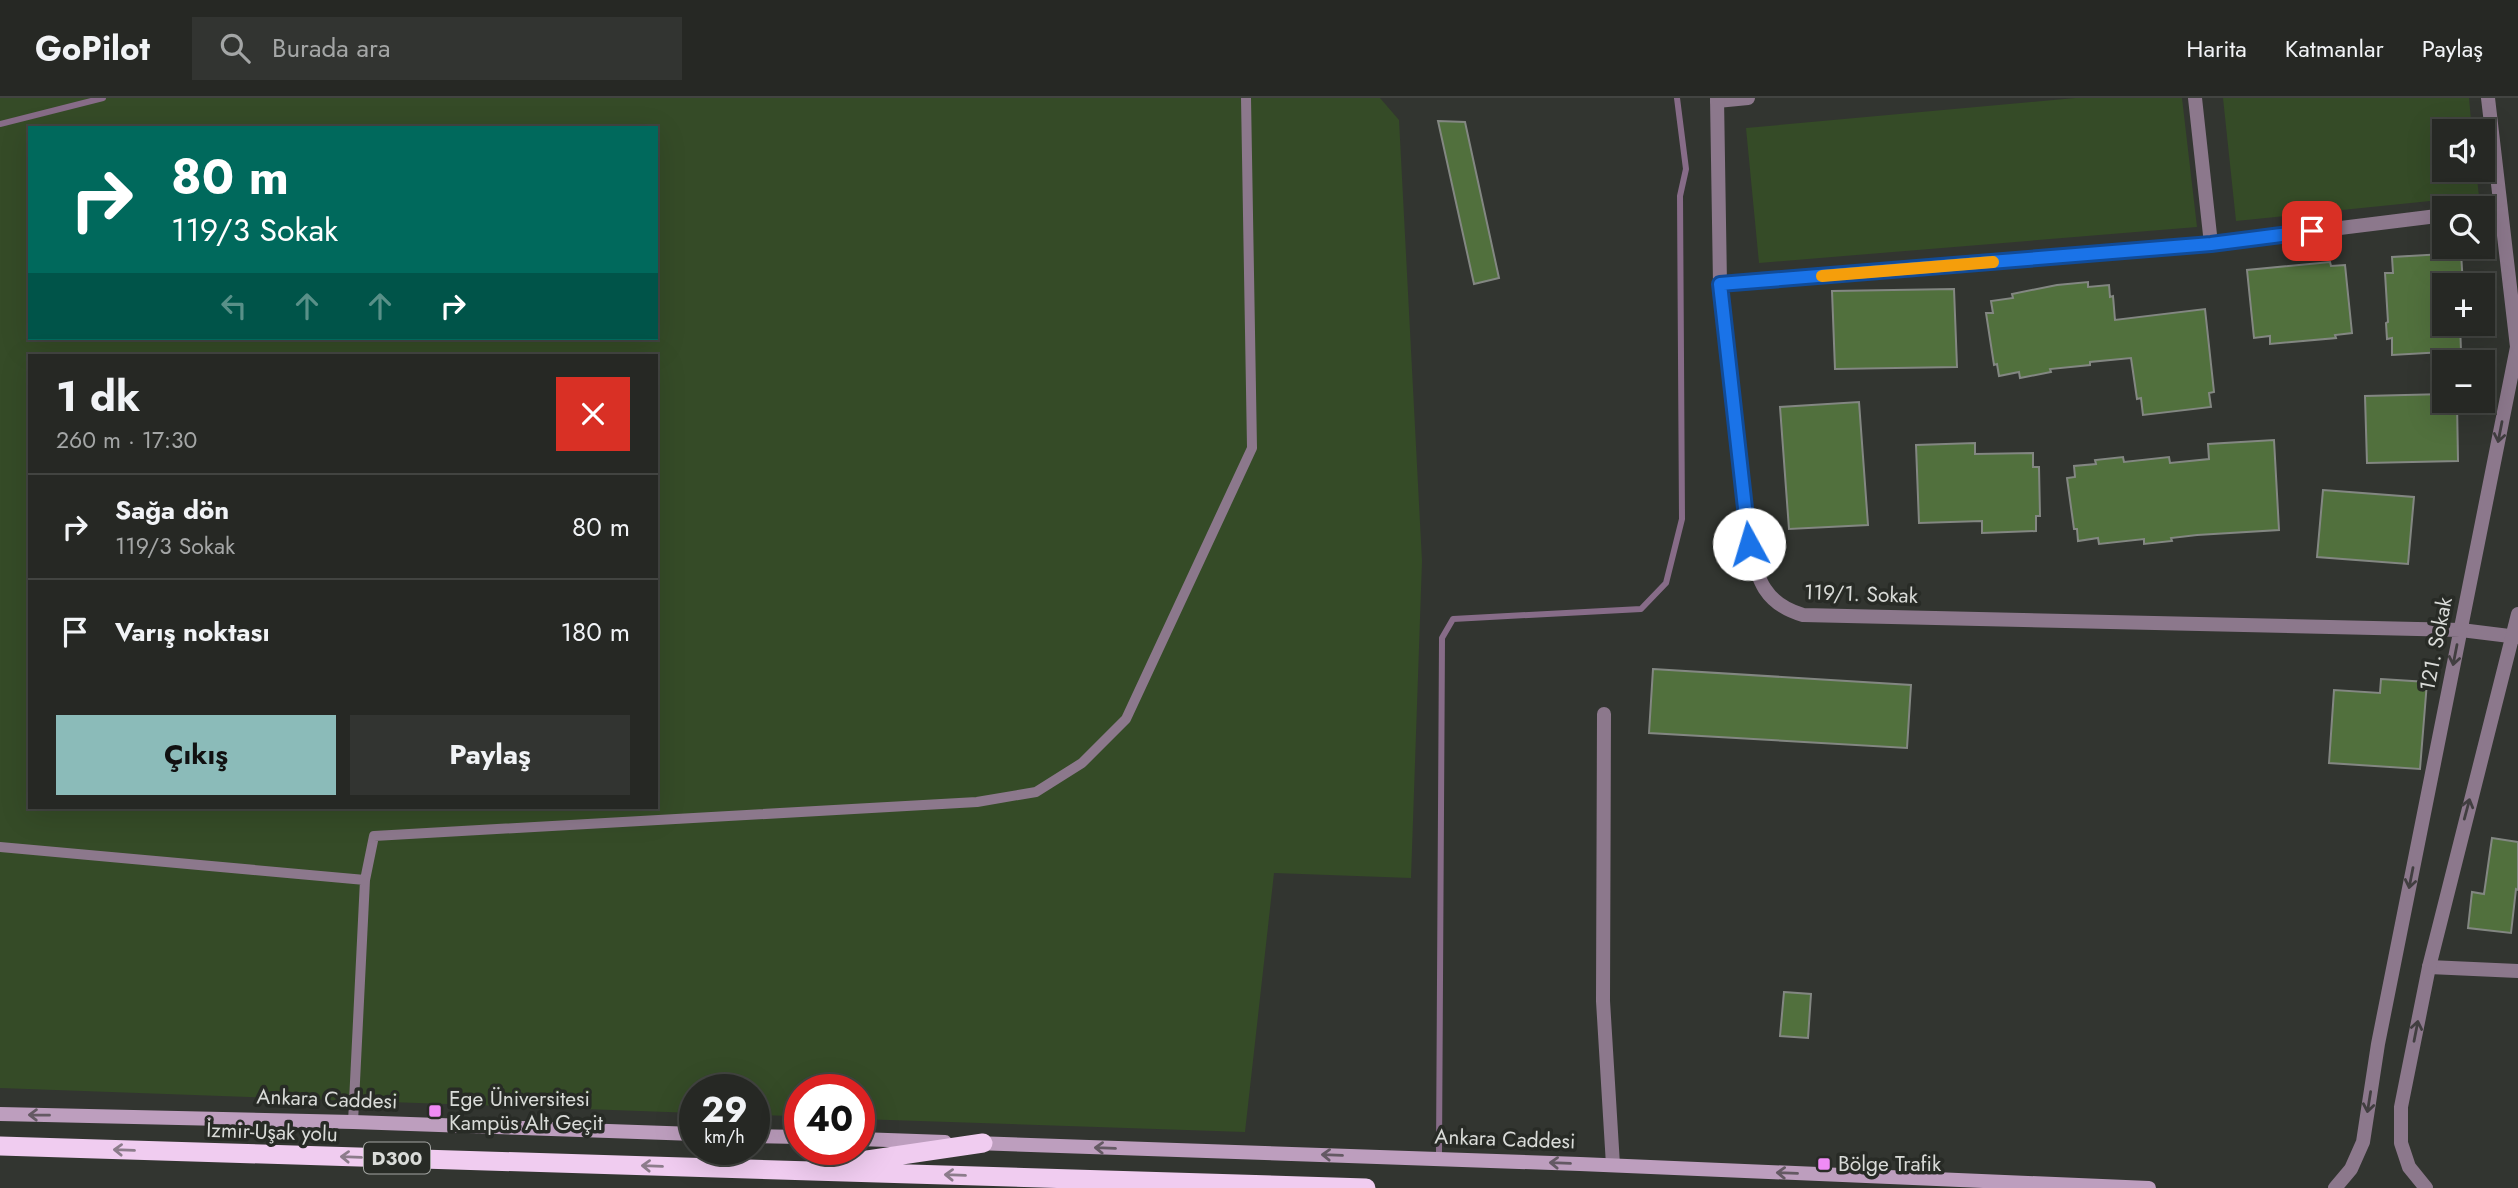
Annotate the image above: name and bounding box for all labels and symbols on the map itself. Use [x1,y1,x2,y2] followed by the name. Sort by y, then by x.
[2282,201,2342,261] pin
[2493,420,2506,443] one-way arrow
[1712,507,1786,581] position arrow
[1804,577,1919,611] street label: 119/1. Sokak
[2412,594,2460,693] street label: 121. Sokak
[2448,643,2462,666] one-way arrow
[2462,798,2475,820] one-way arrow
[2403,866,2417,889] one-way arrow
[2410,1020,2424,1043] one-way arrow
[784,1074,875,1165] speed limit sign: 40
[256,1082,398,1116] street label: Ankara Caddesi
[449,1084,603,1138] place label: Ege Üniversitesi Kampüs Alt Geçit
[2362,1090,2375,1113] one-way arrow
[427,1103,443,1119] marker: Ege Üniversitesi Kampüs Alt Geçit
[28,1108,51,1122] one-way arrow
[206,1115,338,1149] street label: İzmir-Uşak yolu
[1434,1122,1576,1156] street label: Ankara Caddesi
[1094,1141,1117,1154] one-way arrow
[364,1142,430,1174] road number: D300
[112,1143,135,1157] one-way arrow
[1321,1149,1344,1162] one-way arrow
[1838,1149,1942,1179] place label: Bölge Trafik
[340,1150,363,1164] one-way arrow
[1816,1156,1832,1172] marker: Bölge Trafik
[1549,1157,1572,1170] one-way arrow
[641,1160,664,1173] one-way arrow
[1776,1166,1799,1179] one-way arrow
[944,1169,967,1182] one-way arrow

